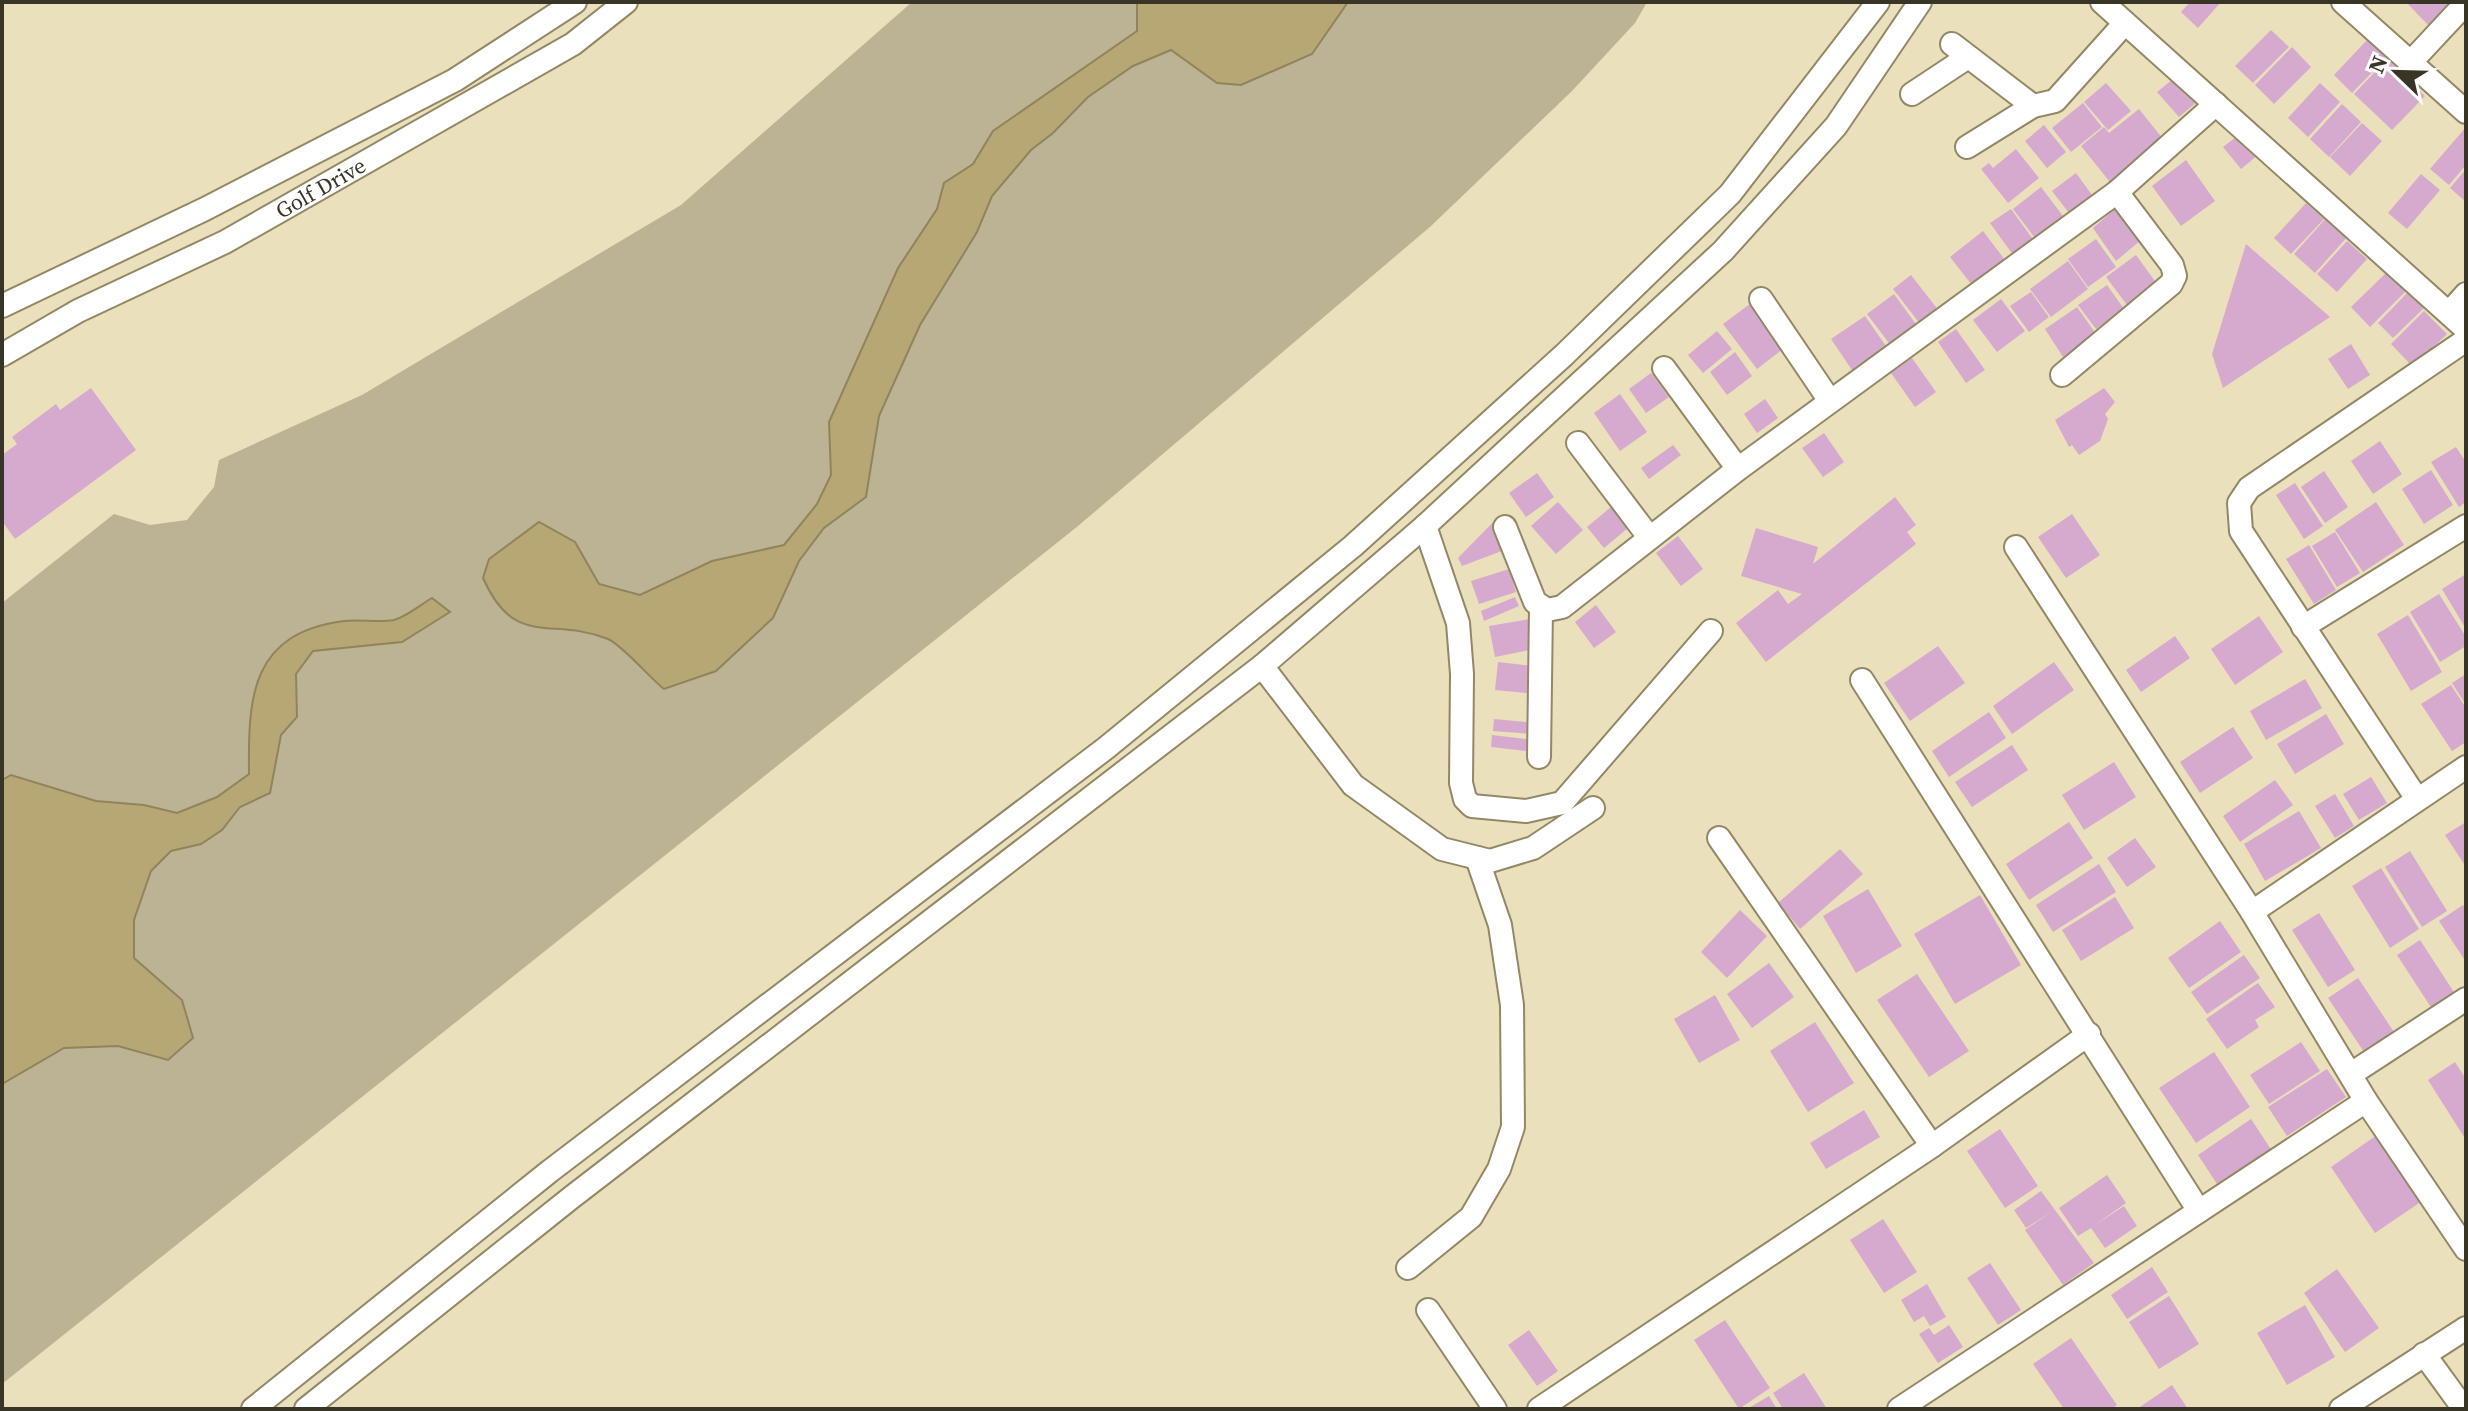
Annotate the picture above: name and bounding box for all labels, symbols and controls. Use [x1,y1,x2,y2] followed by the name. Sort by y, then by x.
[2356,32,2436,112] north arrow
[2361,51,2395,77] text: N
[270,150,371,225] street label: Golf Drive

